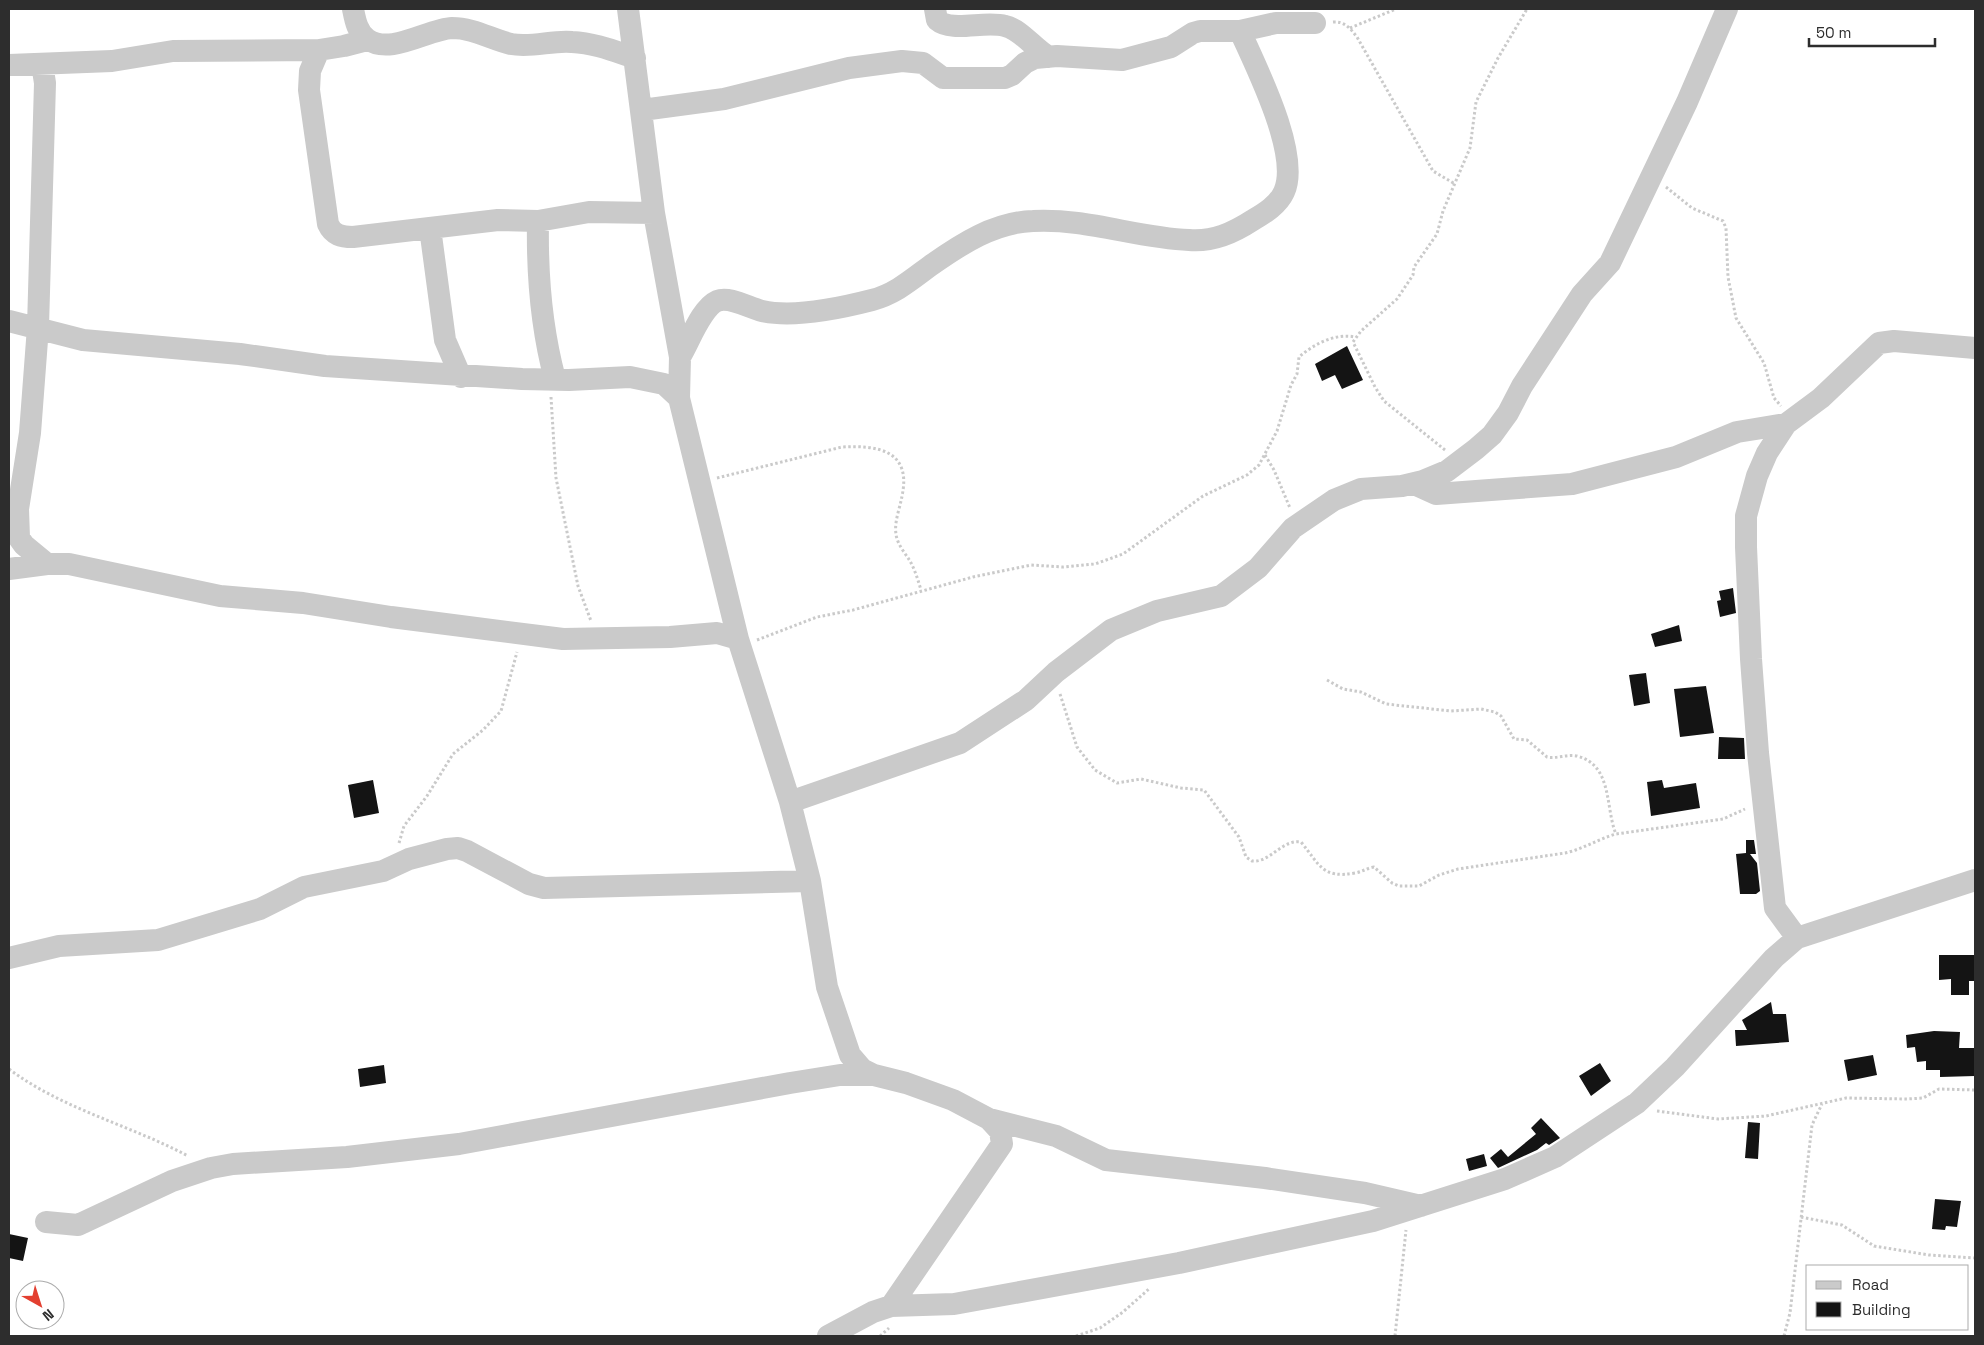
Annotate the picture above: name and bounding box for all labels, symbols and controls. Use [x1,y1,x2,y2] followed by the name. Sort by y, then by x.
[1809,15,1935,47] scale bar
[1816,23,1851,42] text: 50 m
[1806,1265,1969,1330] legend
[1852,1275,1889,1294] text: Road
[15,1280,65,1330] north arrow
[1852,1300,1911,1319] text: Building
[39,1305,57,1325] text: N

